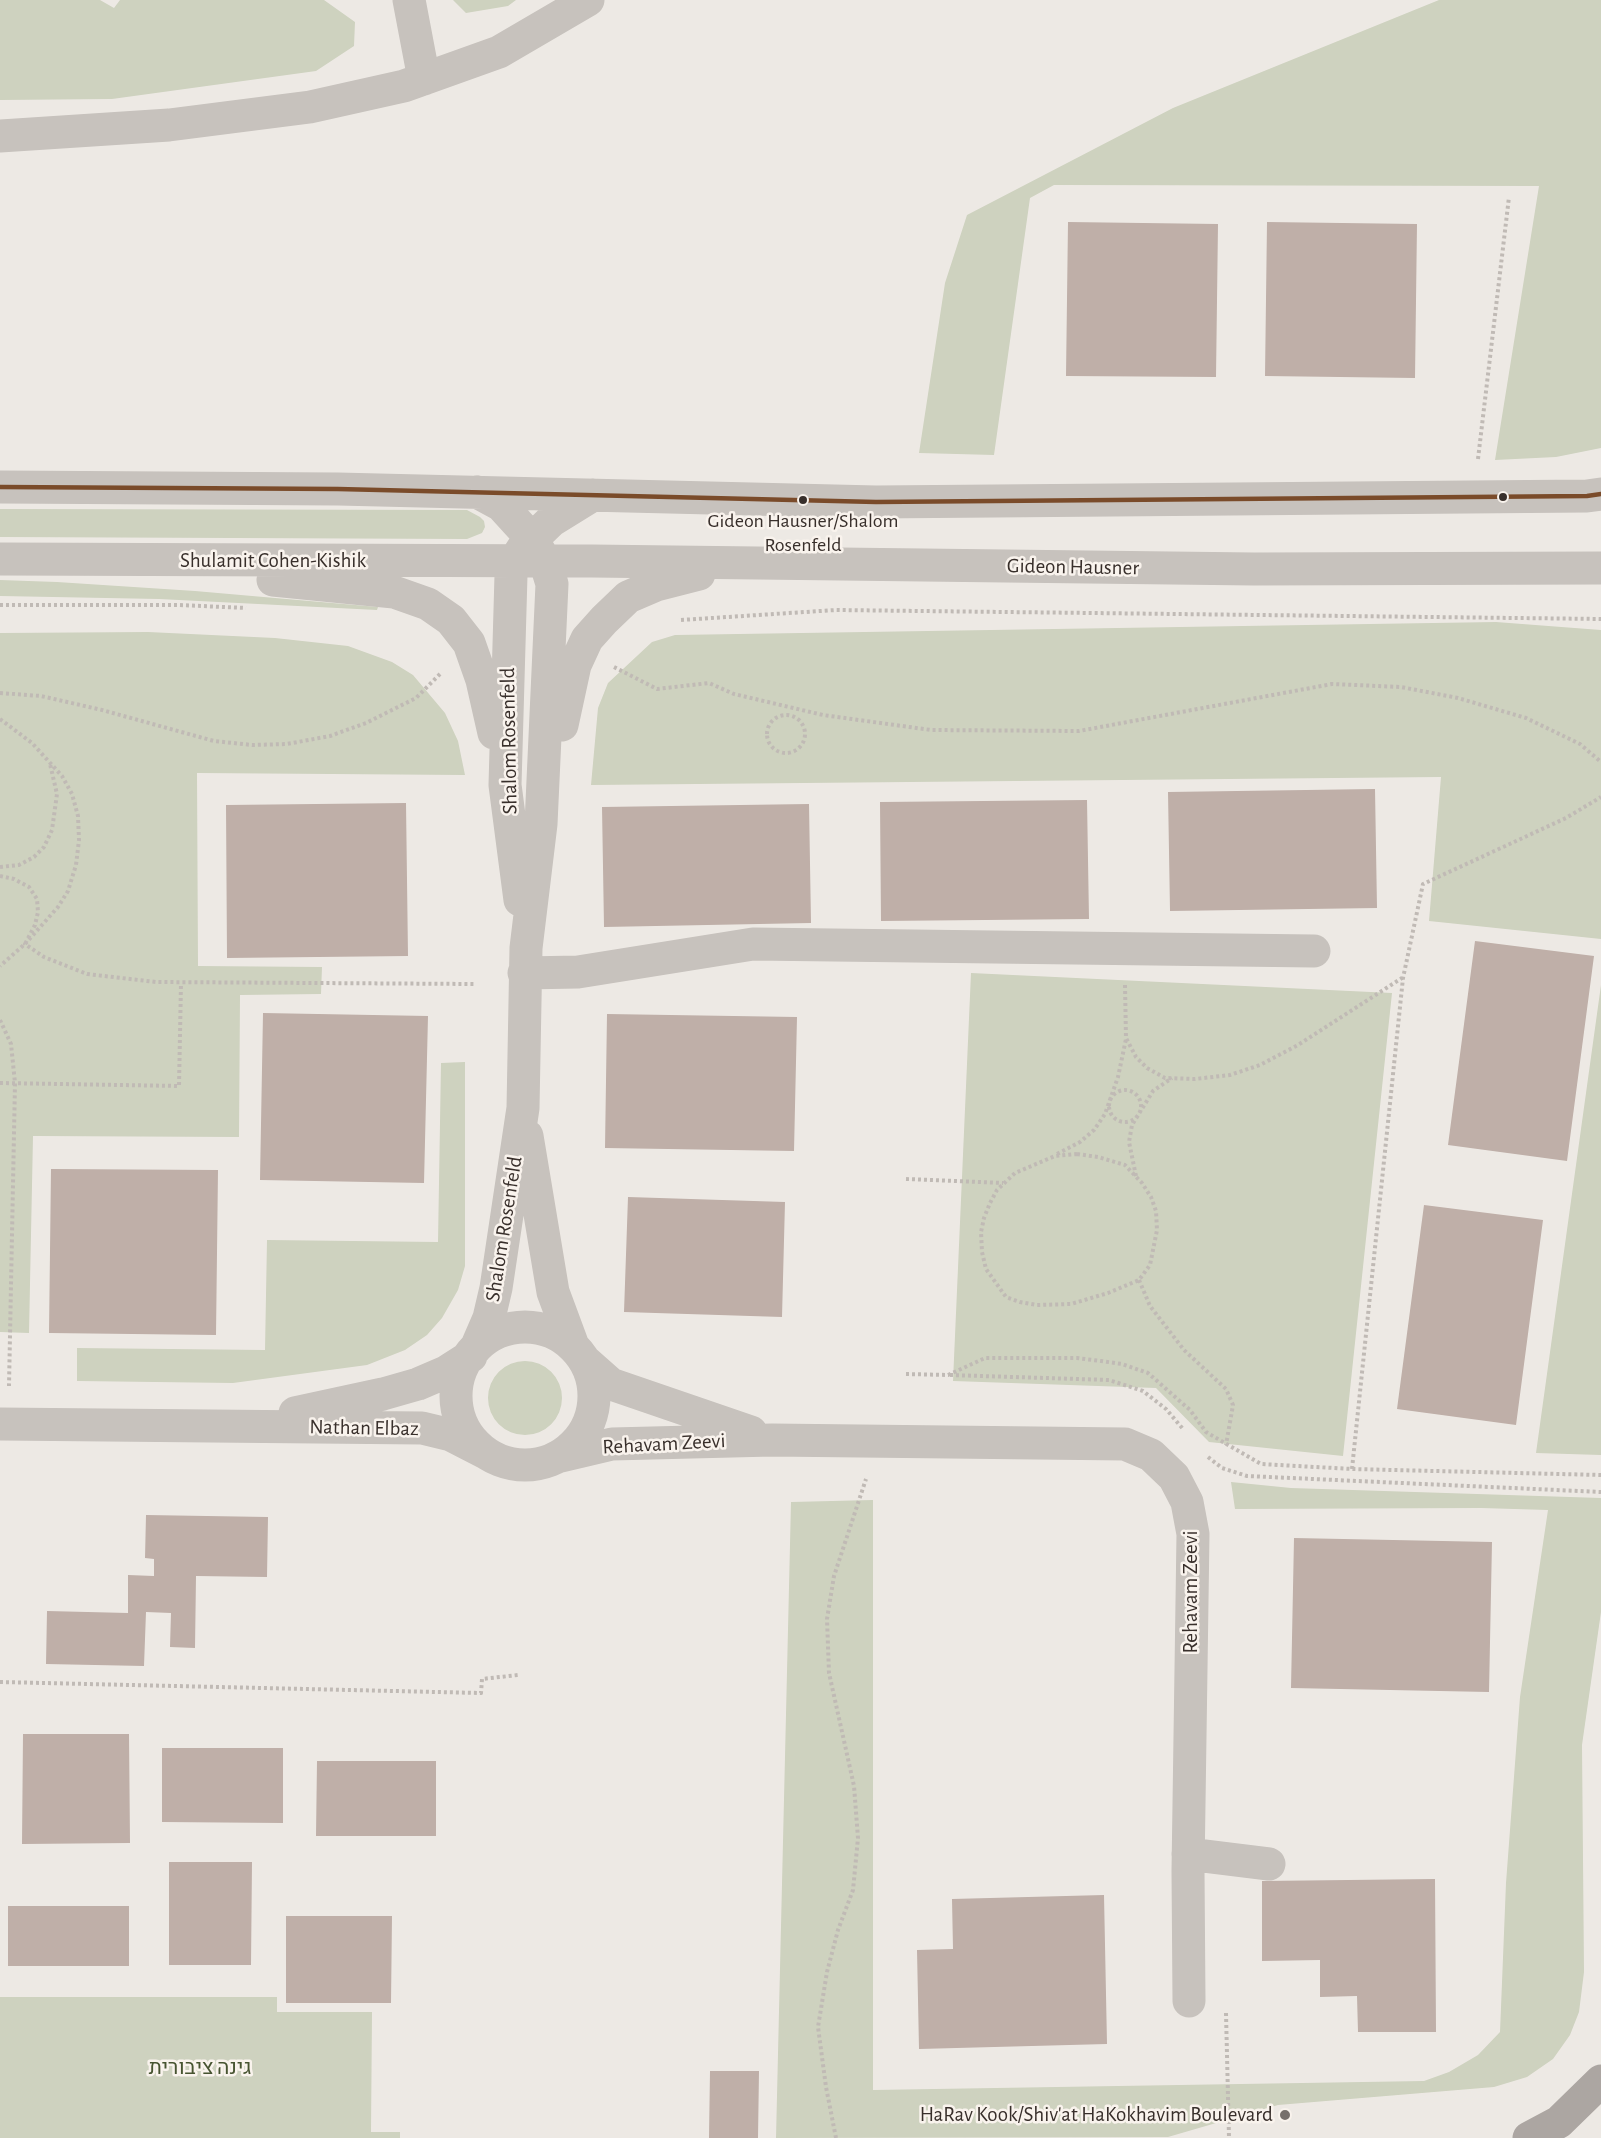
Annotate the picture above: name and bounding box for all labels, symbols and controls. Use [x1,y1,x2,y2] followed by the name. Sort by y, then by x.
[1497,491,1509,503] unlabelled marker
[797,494,809,506] marker: Gideon Hausner/Shalom Rosenfeld
[708,509,898,556] place label: Gideon Hausner/Shalom Rosenfeld
[180,548,366,574] street label: Shulamit Cohen-Kishik
[1007,553,1139,581] street label: Gideon Hausner
[495,667,523,815] street label: Shalom Rosenfeld
[480,1154,528,1304] street label: Shalom Rosenfeld
[309,1414,419,1442] street label: Nathan Elbaz
[602,1428,726,1460] street label: Rehavam Zeevi
[1178,1530,1204,1654] street label: Rehavam Zeevi
[149,2055,251,2081] park label: גינה ציבורית
[920,2102,1273,2128] place label: HaRav Kook/Shiv'at HaKokhavim Boulevard
[1278,2108,1292,2122] marker: HaRav Kook/Shiv'at HaKokhavim Boulevard

